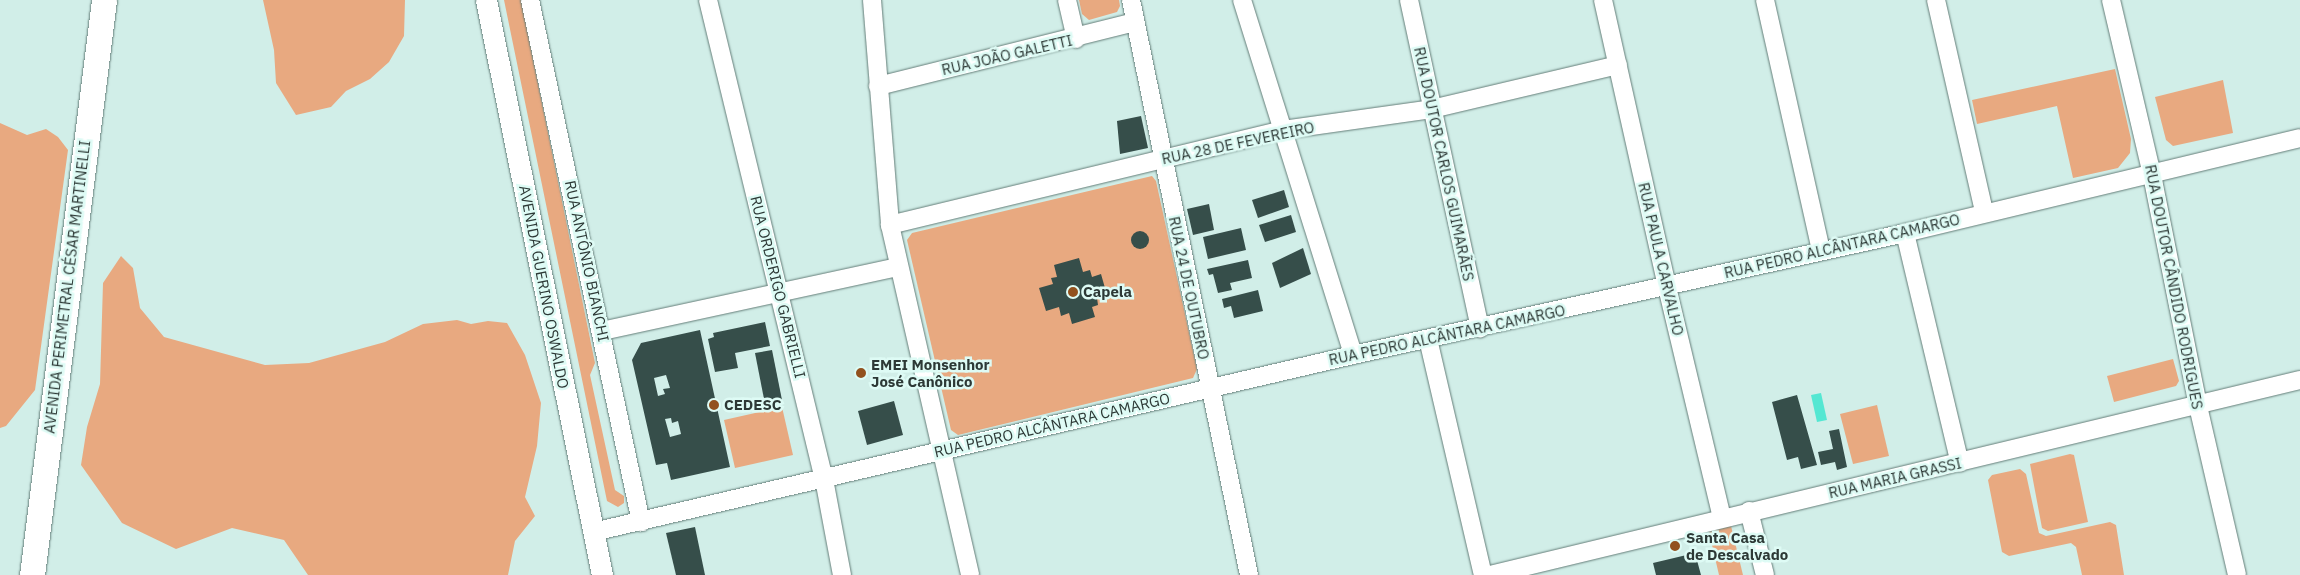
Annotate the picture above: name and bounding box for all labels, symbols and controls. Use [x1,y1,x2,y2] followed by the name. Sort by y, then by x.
[940,31,1074,79] street label: RUA JOÃO GALETTI
[1410,45,1478,283] street label: RUA DOUTOR CARLOS GUIMARÃES
[1160,118,1316,168] street label: RUA 28 DE FEVEREIRO
[40,139,94,435] street label: AVENIDA PERIMETRAL CÉSAR MARTINELLI
[2141,163,2207,411] street label: RUA DOUTOR CÂNDIDO RODRIGUES
[561,179,613,343] street label: RUA ANTÔNIO BIANCHI
[1635,181,1687,337] street label: RUA PAULA CARVALHO
[515,184,573,390] street label: AVENIDA GUERINO OSWALDO
[747,194,809,380] street label: RUA ORDERIGO GABRIELLI
[1722,210,1962,282] street label: RUA PEDRO ALCÂNTARA CAMARGO
[1165,215,1213,361] street label: RUA 24 DE OUTUBRO
[1083,283,1132,301] place label: Capela
[1067,286,1079,298] marker: Capela
[1327,301,1567,369] street label: RUA PEDRO ALCÂNTARA CAMARGO
[871,355,990,390] place label: EMEI Monsenhor José Canônico
[855,367,867,379] marker: EMEI Monsenhor José Canônico
[932,389,1172,461] street label: RUA PEDRO ALCÂNTARA CAMARGO
[724,396,782,414] place label: CEDESC
[708,399,720,411] marker: CEDESC
[1827,454,1963,502] street label: RUA MARIA GRASSI
[1686,528,1788,563] place label: Santa Casa de Descalvado
[1668,539,1682,553] marker: Santa Casa de Descalvado

